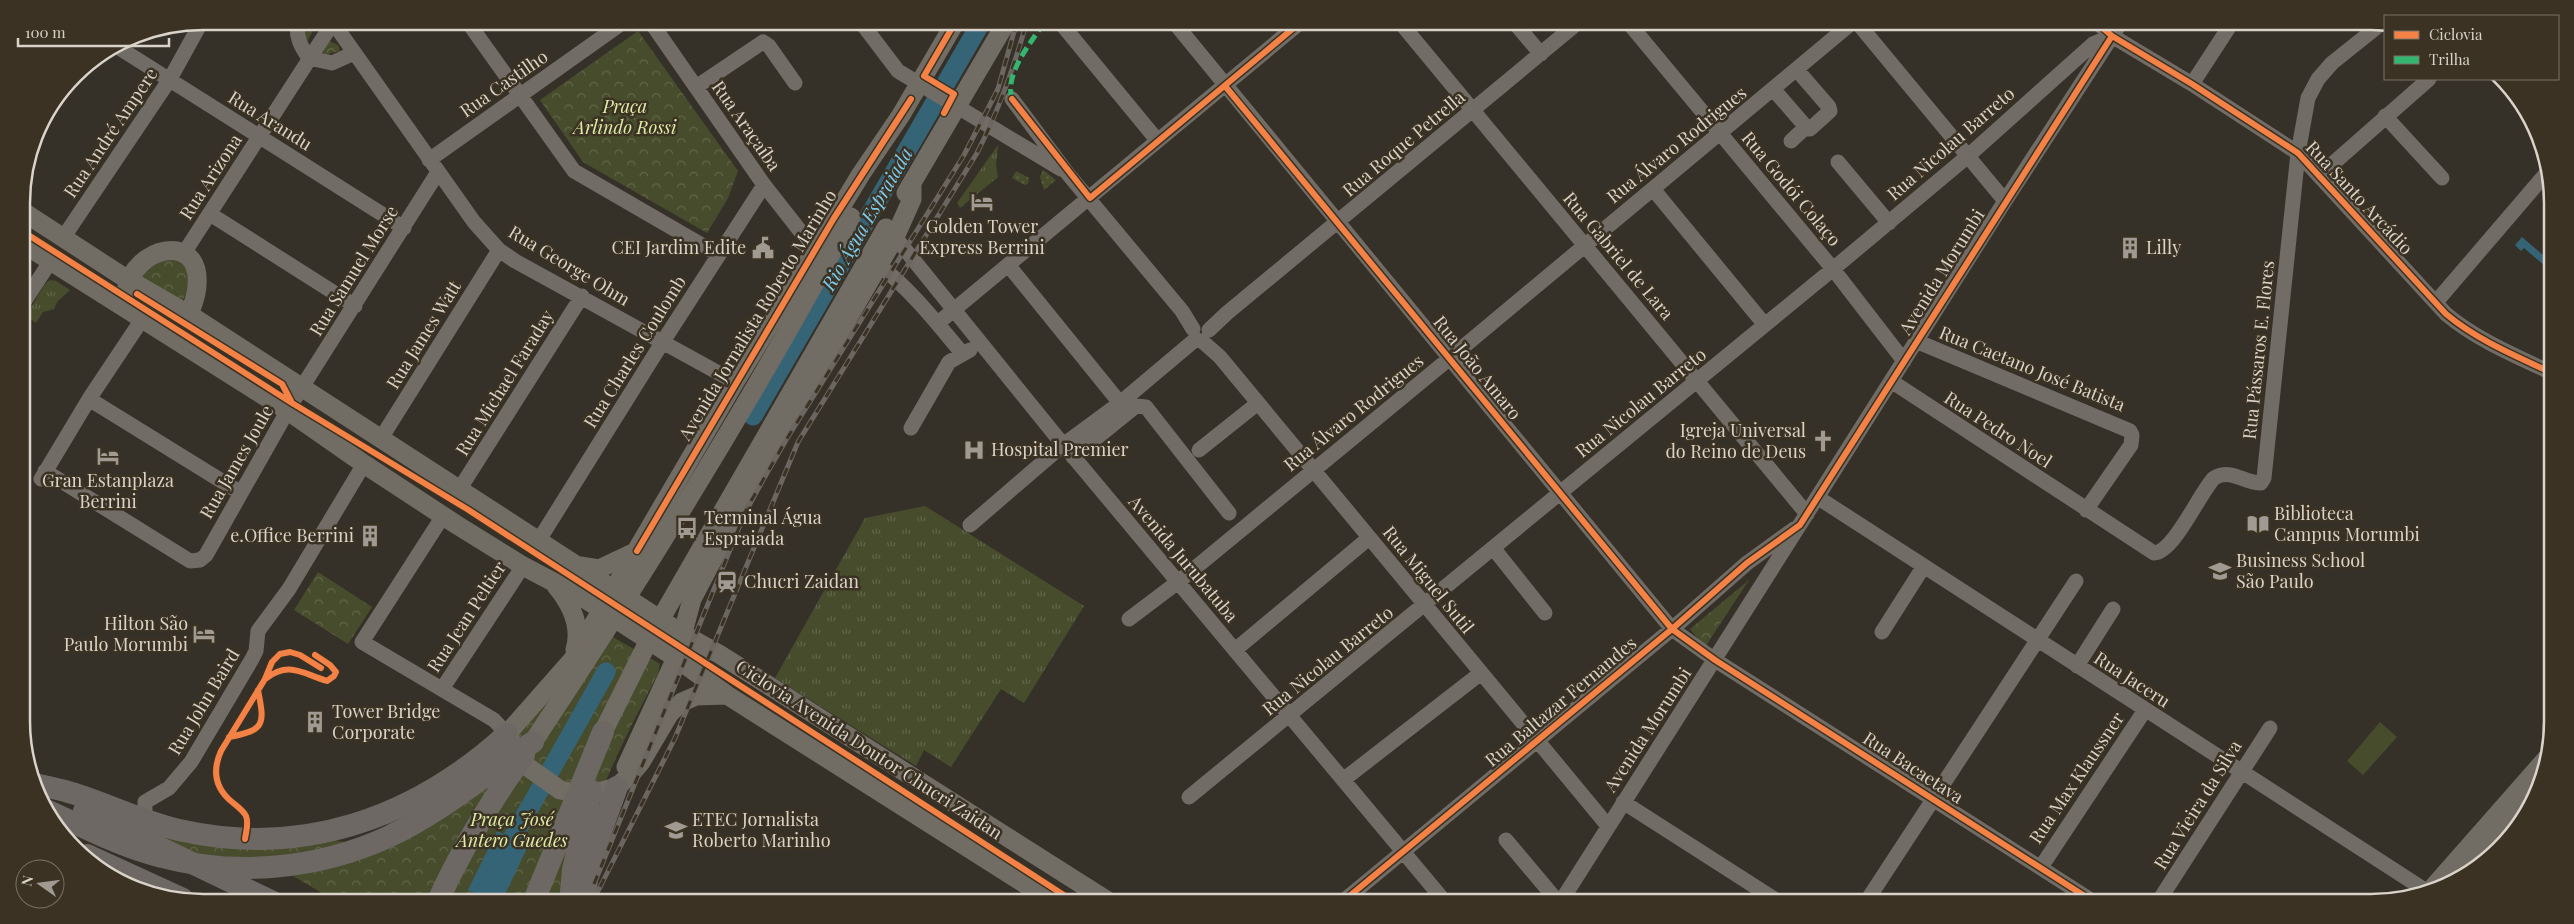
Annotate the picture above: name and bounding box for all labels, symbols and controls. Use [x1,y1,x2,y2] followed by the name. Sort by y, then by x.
[18,15,169,47] scale bar
[2384,15,2559,80] legend
[25,22,66,42] text: 100 m
[2429,24,2483,44] text: Ciclovia
[455,44,552,122] street label: Rua Castilho
[2429,49,2470,69] text: Trilha
[58,63,162,202] street label: Rua André Ampere
[707,75,787,175] street label: Rua Araçaíba
[1601,80,1751,208] street label: Rua Álvaro Rodrigues
[1881,81,2019,205] street label: Rua Nicolau Barreto
[224,85,318,156] street label: Rua Arandu
[1337,85,1470,202] street label: Rua Roque Petrella
[572,94,677,139] park label: Praça Arlindo Rossi
[1737,126,1847,251] street label: Rua Godói Colaço
[174,129,247,224] street label: Rua Arizona
[2301,135,2419,259] street label: Rua Santo Arcádio
[814,142,918,296] water label: Rio Água Espraiada
[672,185,842,445] street label: Avenida Jornalista Roberto Marinho
[1558,187,1679,324] street label: Rua Gabriel de Lara
[969,189,995,215] hotel icon: Golden Tower Express Berrini
[303,201,403,340] street label: Rua Samuel Morse
[1892,204,1989,340] street label: Avenida Morumbi
[919,214,1045,259] place label: Golden Tower Express Berrini
[504,219,635,311] street label: Rua George Ohm
[612,235,746,259] place label: CEI Jardim Edite
[750,235,776,261] public building icon: CEI Jardim Edite
[2117,235,2143,261] building icon: Lilly
[2146,235,2181,259] place label: Lilly
[2237,259,2279,440] street label: Rua Pássaros E. Flores
[578,271,691,432] street label: Rua Charles Coulomb
[380,275,466,393] street label: Rua James Watt
[450,305,559,460] street label: Rua Michael Faraday
[1428,310,1527,424] street label: Rua João Amaro
[1936,320,2129,416] street label: Rua Caetano José Batista
[1570,342,1711,462] street label: Rua Nicolau Barreto
[1278,348,1428,476] street label: Rua Álvaro Rodrigues
[1940,385,2057,473] street label: Rua Pedro Noel
[194,400,278,523] street label: Rua James Joule
[1665,418,1806,463] place label: Igreja Universal do Reino de Deus
[1810,428,1836,454] church icon: Igreja Universal do Reino de Deus
[961,437,987,463] hospital icon: Hospital Premier
[991,437,1129,461] place label: Hospital Premier
[95,443,121,469] hotel icon: Gran Estanplaza Berrini
[42,468,174,513] place label: Gran Estanplaza Berrini
[1123,489,1244,627] street label: Avenida Jurubatuba
[2274,501,2420,546] place label: Biblioteca Campus Morumbi
[704,505,822,550] place label: Terminal Água Espraiada
[2245,511,2271,537] library icon: Biblioteca Campus Morumbi
[674,515,700,541] bus stop icon: Terminal Água Espraiada
[1378,521,1480,638] street label: Rua Miguel Sutil
[230,523,354,547] place label: e.Office Berrini
[357,523,383,549] building icon: e.Office Berrini
[2236,548,2365,593] place label: Business School São Paulo
[421,556,511,676] street label: Rua Jean Peltier
[2207,558,2233,584] school or university icon: Business School São Paulo
[714,569,740,595] station icon: Chucri Zaidan
[744,569,859,593] place label: Chucri Zaidan
[1257,600,1398,720] street label: Rua Nicolau Barreto
[64,611,188,656] place label: Hilton São Paulo Morumbi
[191,621,217,647] hotel icon: Hilton São Paulo Morumbi
[1480,631,1641,772] street label: Rua Baltazar Fernandes
[162,643,245,759] street label: Rua John Baird
[2090,646,2176,713] street label: Rua Jaceru
[732,654,1008,845] street label: Ciclovia Avenida Doutor Chucri Zaidan
[1597,663,1696,797] street label: Avenida Morumbi
[332,699,440,744] place label: Tower Bridge Corporate
[2023,707,2129,848] street label: Rua Max Klaussner
[302,709,328,735] building icon: Tower Bridge Corporate
[1859,726,1968,809] street label: Rua Bacaetava
[2148,735,2247,874] street label: Rua Vieira da Silva
[454,807,568,852] park label: Praça José Antero Guedes
[692,807,831,852] place label: ETEC Jornalista Roberto Marinho
[663,817,689,843] school or university icon: ETEC Jornalista Roberto Marinho
[15,859,65,909] north arrow
[16,874,37,888] text: N

